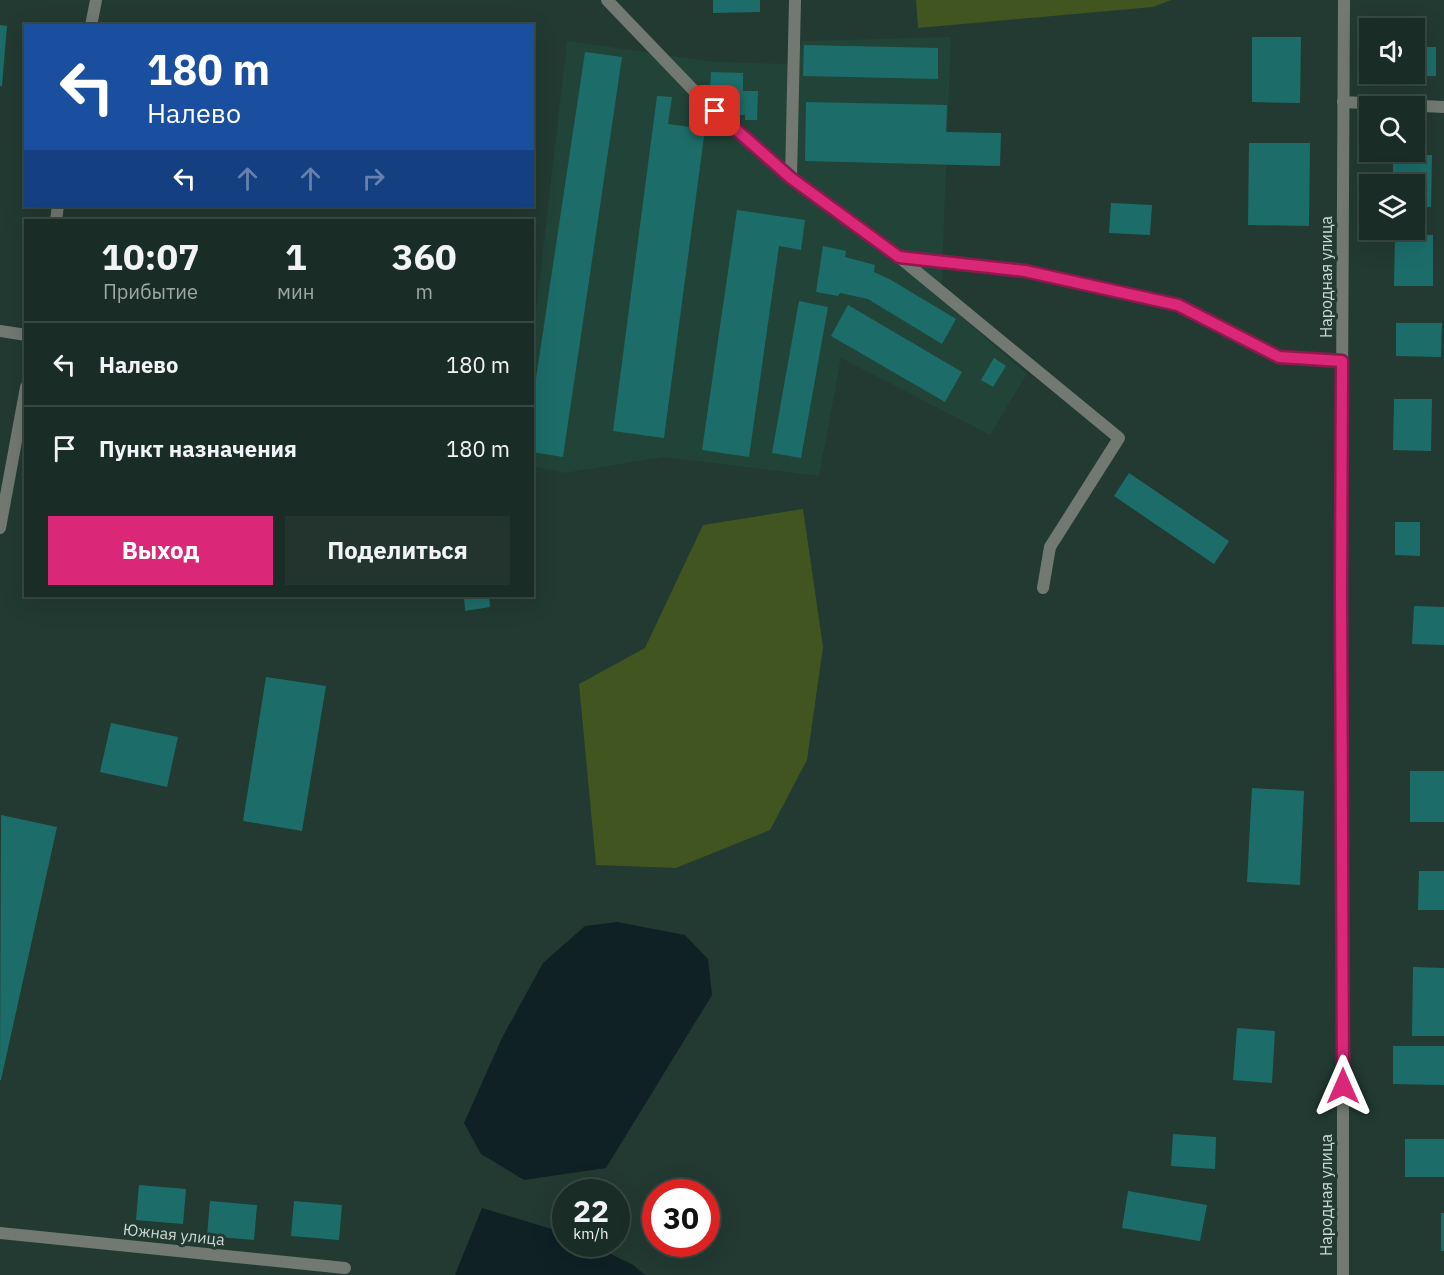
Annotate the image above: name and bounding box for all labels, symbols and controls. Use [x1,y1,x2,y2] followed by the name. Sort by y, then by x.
[1359,18,1425,240] map controls
[1359,18,1425,84] button: sound
[147,42,270,97] text: 180 m
[48,48,126,126] icon: left
[689,85,740,136] pin
[698,94,731,127] icon: arrive
[147,95,241,130] text: Налево
[1359,96,1425,162] button: search
[168,162,201,195] icon: left
[231,162,264,195] icon: ahead
[294,162,327,195] icon: ahead
[357,162,390,195] icon: right
[1359,174,1425,240] button: layers
[1316,215,1336,338] street label: Народная улица
[101,233,200,280] text: 10:07
[285,233,307,280] text: 1
[392,233,457,280] text: 360
[103,278,198,305] text: Прибытие
[277,278,314,305] text: мин
[415,278,433,305] text: m
[48,348,81,381] icon: left
[99,350,178,379] text: Налево
[446,350,510,379] text: 180 m
[48,432,81,465] icon: arrive
[99,434,297,463] text: Пункт назначения
[446,434,510,463] text: 180 m
[48,516,273,585] button: Выход
[285,516,510,585] button: Поделиться
[1311,1054,1375,1118] position arrow
[1316,1133,1336,1256] street label: Народная улица
[642,1179,720,1257] speed limit sign: 30
[573,1191,609,1230] text: 22
[122,1219,226,1249] street label: Южная улица
[573,1224,609,1243] text: km/h

